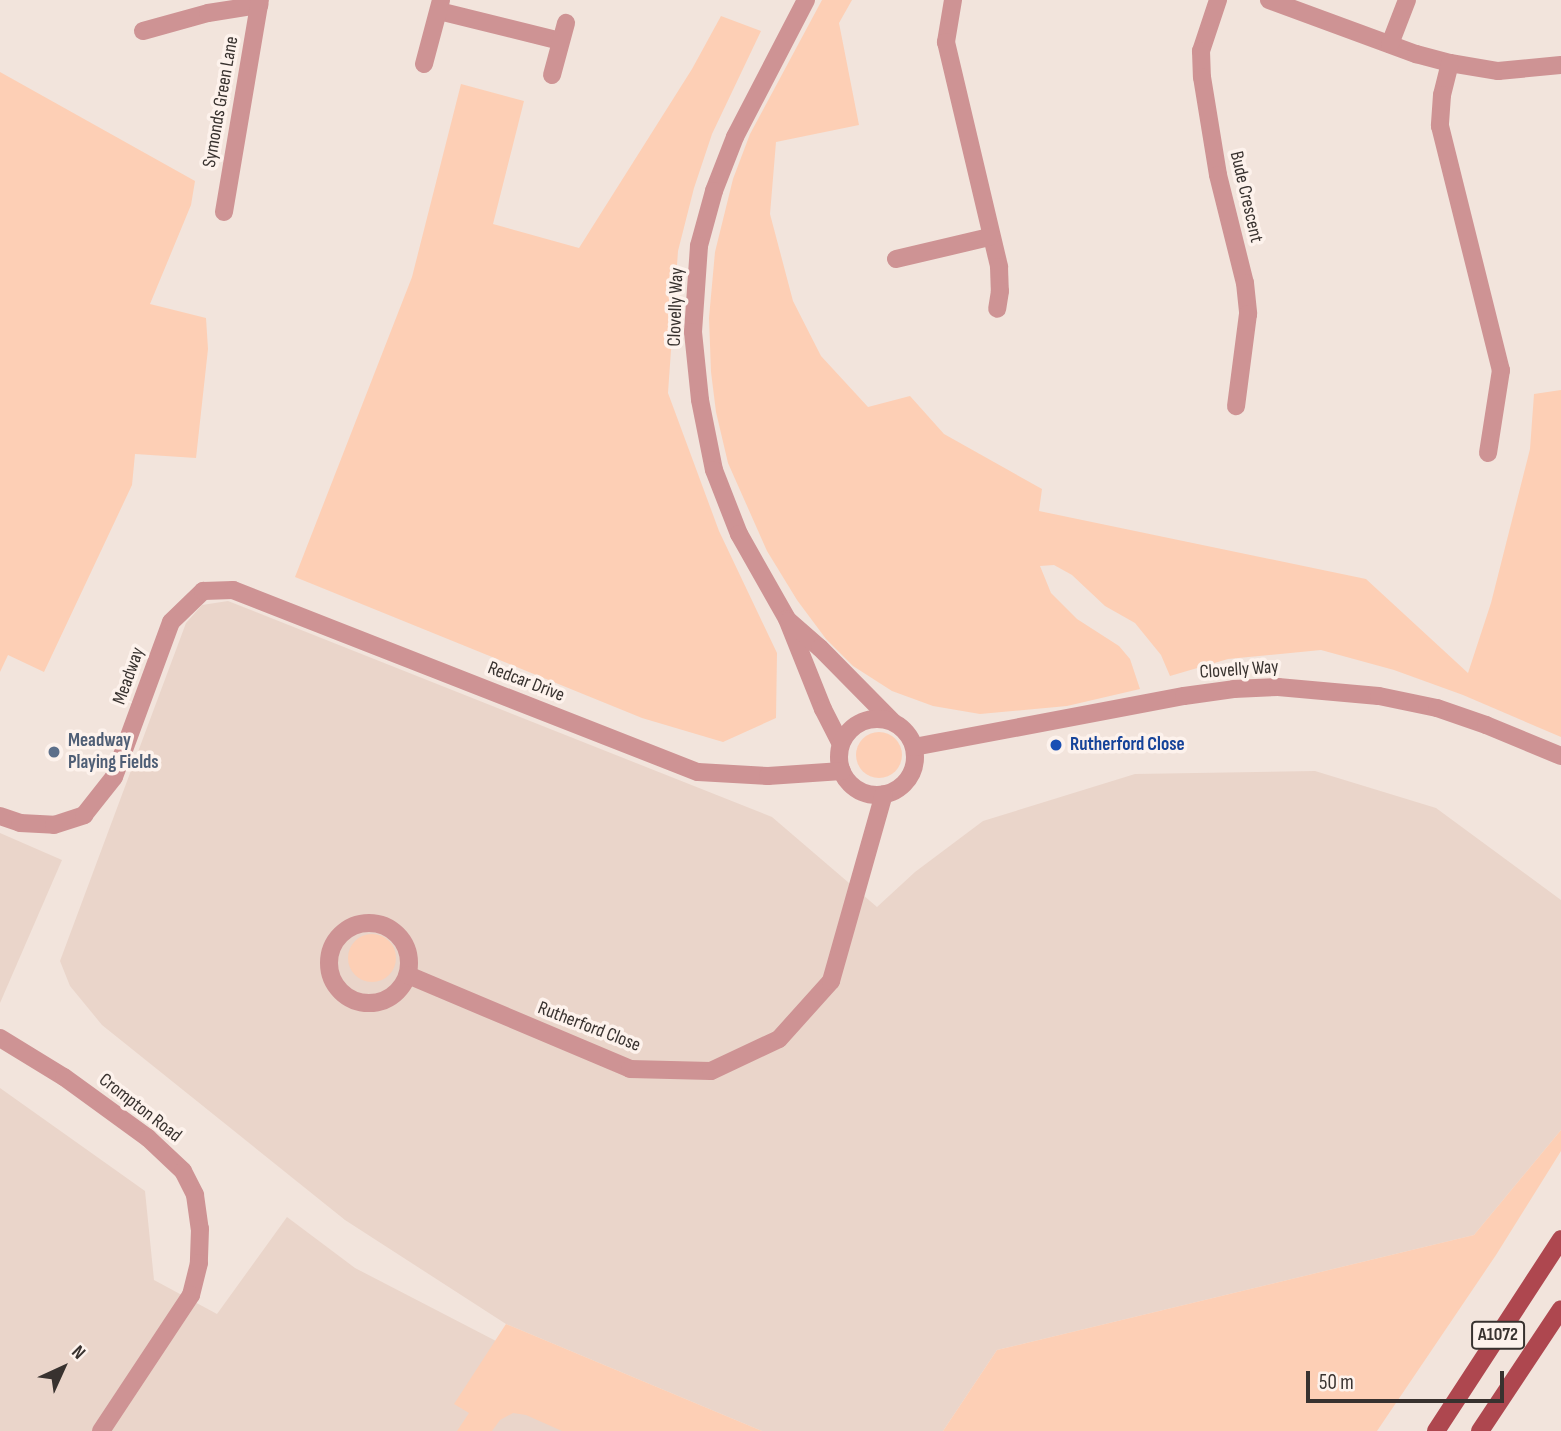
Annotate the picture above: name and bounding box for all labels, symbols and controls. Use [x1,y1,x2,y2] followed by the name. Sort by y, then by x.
[198,35,244,169] street label: Symonds Green Lane
[1224,149,1268,245] street label: Bude Crescent
[663,267,689,347] street label: Clovelly Way
[108,644,150,708] street label: Meadway
[1199,656,1279,684] street label: Clovelly Way
[484,657,568,707] street label: Redcar Drive
[68,730,159,774] place label: Meadway Playing Fields
[1070,734,1185,756] place label: Rutherford Close
[1048,737,1064,753] marker: Rutherford Close
[46,744,62,760] marker: Meadway Playing Fields
[534,997,644,1057] street label: Rutherford Close
[94,1069,186,1147] street label: Crompton Road
[1470,1320,1526,1350] road number: A1072
[28,1333,98,1403] north arrow
[66,1341,90,1365] text: N
[1309,1358,1507,1402] scale bar
[1319,1370,1354,1395] text: 50 m

